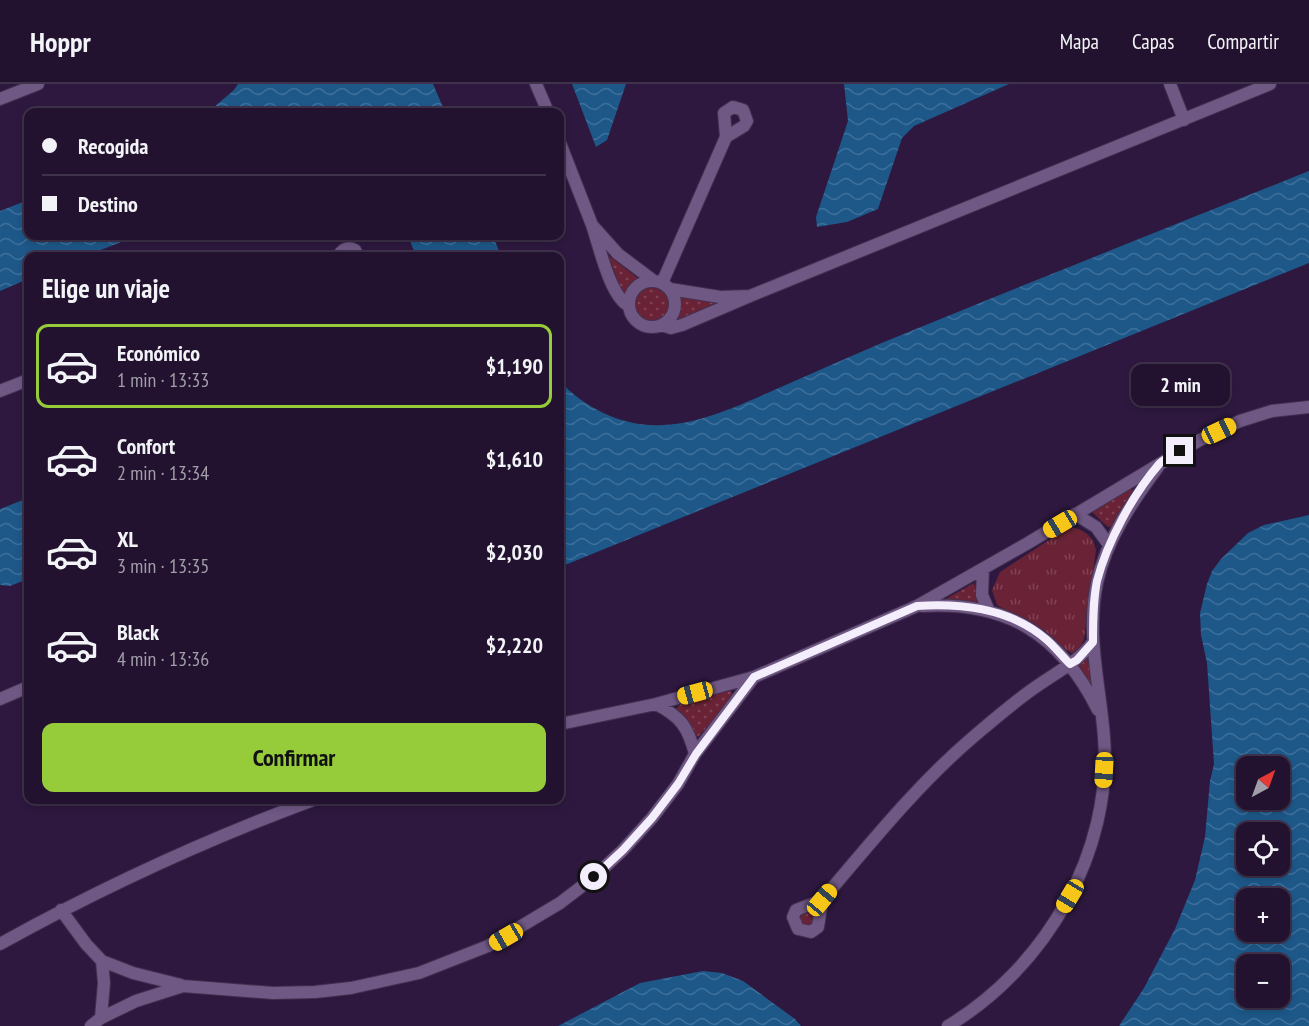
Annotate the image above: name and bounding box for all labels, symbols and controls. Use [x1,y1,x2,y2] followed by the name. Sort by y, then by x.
[30,23,91,60] text: Hoppr
[1060,28,1099,55] text: Mapa
[1132,28,1174,55] text: Capas
[1207,28,1279,55] text: Compartir
[78,132,148,160] text: Recogida
[78,190,138,218] text: Destino
[42,271,170,305] text: Elige un viaje
[45,339,99,393] icon: car
[117,339,200,367] text: Económico
[486,352,543,380] text: $1,190
[1130,364,1230,406] callout: 2 min
[117,367,209,393] text: 1 min · 13:33
[1160,372,1201,398] text: 2 min
[1199,415,1239,447] car
[45,432,99,486] icon: car
[117,432,175,460] text: Confort
[1166,437,1193,464] route end
[486,445,543,473] text: $1,610
[117,460,209,486] text: 2 min · 13:34
[1040,507,1080,541] car
[45,525,99,579] icon: car
[117,525,138,553] text: XL
[486,538,543,566] text: $2,030
[117,553,209,579] text: 3 min · 13:35
[45,618,99,672] icon: car
[117,618,159,646] text: Black
[486,631,543,659] text: $2,220
[117,646,209,672] text: 4 min · 13:36
[675,680,715,706] car
[42,723,546,792] button: Confirmar
[1094,752,1114,788] car
[1236,756,1290,810] north arrow
[1236,756,1290,1008] map controls
[1236,822,1290,876] button: locate
[580,863,607,890] route start
[1053,876,1087,916] car
[804,880,840,920] car
[1236,888,1290,942] button: +
[486,920,526,954] car
[1236,954,1290,1008] button: −

